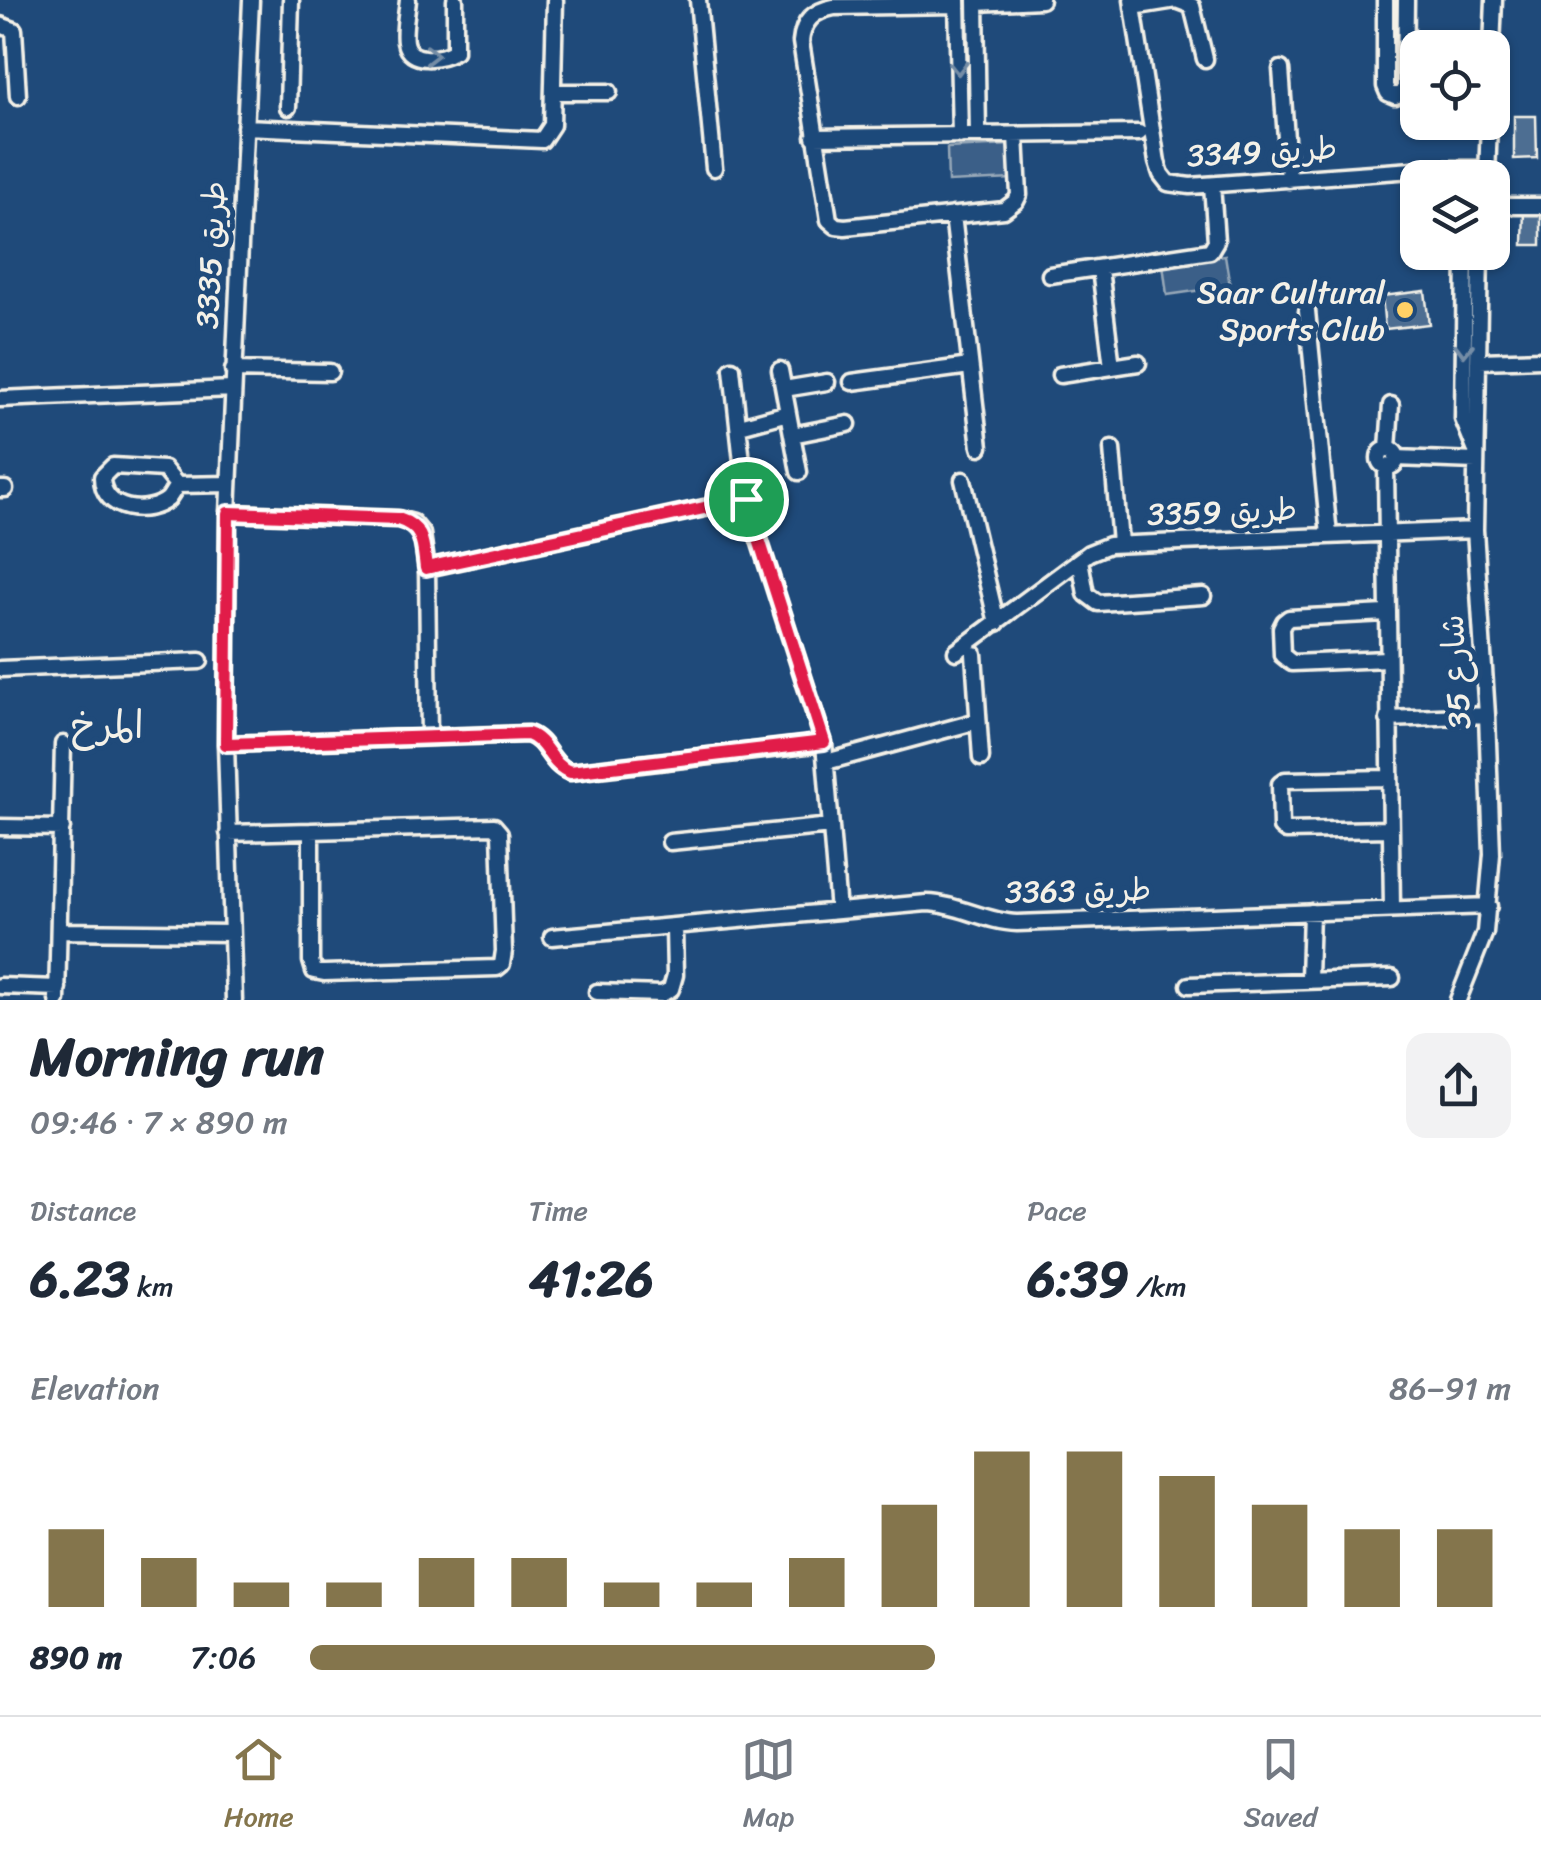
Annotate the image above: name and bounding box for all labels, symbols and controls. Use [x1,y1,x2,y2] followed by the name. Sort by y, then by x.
[1400,30,1510,270] map controls
[1400,30,1510,140] button: locate
[425,44,440,66] one-way arrow
[948,60,969,76] one-way arrow
[1185,120,1339,184] street label: طريق 3349
[1400,160,1510,270] button: layers
[179,180,243,330] street label: طريق 3335
[1197,264,1386,358] place label: Saar Cultural Sports Club
[1394,299,1416,321] marker: Saar Cultural Sports Club
[1453,342,1475,358] one-way arrow
[704,457,789,542] pin
[719,472,774,527] icon: arrive
[1146,481,1298,543] street label: طريق 3359
[1424,613,1488,731] street label: شارع 35
[70,692,144,759] district label: المرخ
[1004,861,1152,921] street label: طريق 3363
[30,1008,324,1105] text: Morning run
[1406,1033,1511,1138] button: share
[30,1094,288,1151] text: 09:46 · 7 × 890 m
[30,1186,136,1235] text: Distance
[529,1186,588,1235] text: Time
[1027,1186,1087,1235] text: Pace
[30,1235,130,1324] text: 6.23
[529,1235,654,1324] text: 41:26
[1027,1235,1129,1324] text: 6:39
[130,1262,173,1311] text: km
[1129,1262,1187,1311] text: /km
[30,1360,160,1417] text: Elevation
[1389,1360,1511,1417] text: 86–91 m
[30,1629,122,1686] text: 890 m
[190,1629,256,1686] text: 7:06
[224,1732,294,1841] tab: Home
[741,1732,796,1841] tab: Map
[1243,1732,1317,1841] tab: Saved

